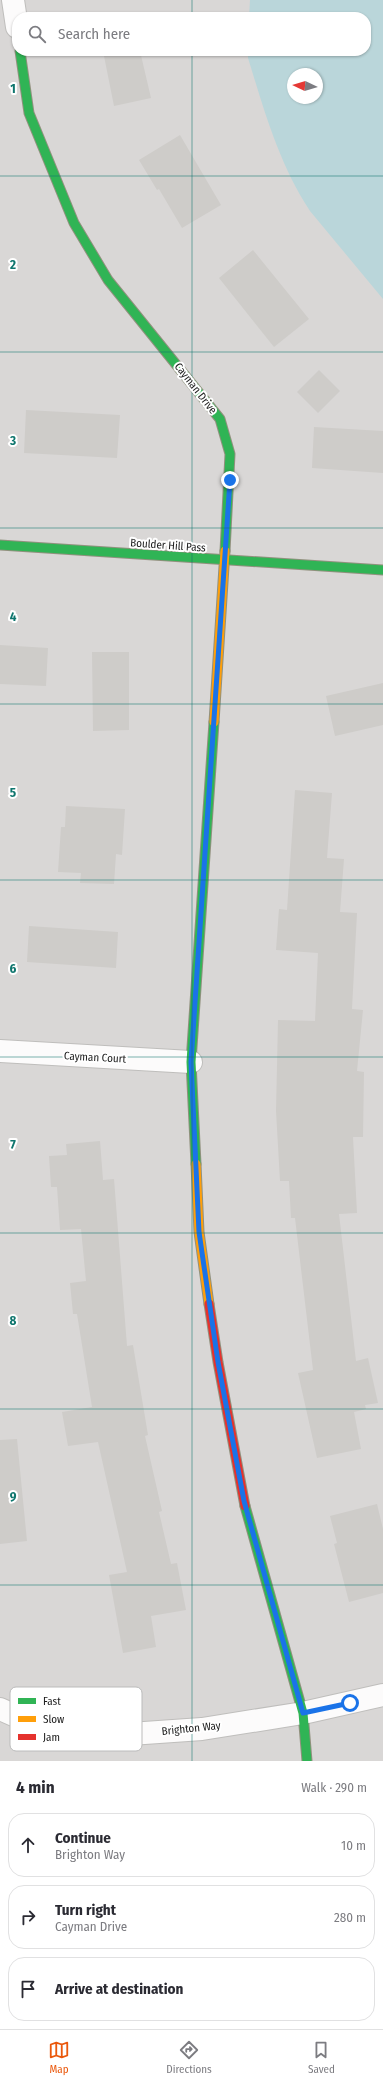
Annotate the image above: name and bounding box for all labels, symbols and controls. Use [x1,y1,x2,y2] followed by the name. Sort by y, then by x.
[12,12,371,56] search box
[26,23,48,45] icon: search
[58,25,130,43] text: Search here
[287,68,323,104] north arrow
[10,81,16,96] text: 1
[9,257,16,272] text: 2
[172,360,220,416] street label: Cayman Drive
[9,433,16,448] text: 3
[221,471,239,489] route end
[130,536,207,555] street label: Boulder Hill Pass
[10,609,17,624] text: 4
[10,785,16,800] text: 5
[10,961,17,976] text: 6
[64,1049,127,1066] street label: Cayman Court
[10,1137,16,1152] text: 7
[10,1313,17,1328] text: 8
[10,1489,17,1504] text: 9
[10,1687,142,1751] legend
[341,1694,359,1712] route start
[43,1695,61,1708] text: Fast
[43,1713,64,1726] text: Slow
[161,1719,221,1738] street label: Brighton Way
[43,1731,60,1744] text: Jam
[16,1777,55,1798] text: 4 min
[301,1780,367,1795] text: Walk · 290 m
[55,1829,111,1847] text: Continue
[17,1834,39,1856] icon: ahead
[341,1838,366,1853] text: 10 m
[55,1847,125,1862] text: Brighton Way
[55,1901,116,1919] text: Turn right
[17,1906,39,1928] icon: right
[334,1910,366,1925] text: 280 m
[55,1919,127,1934] text: Cayman Drive
[17,1978,39,2000] icon: arrive
[55,1980,183,1998] text: Arrive at destination
[48,2039,70,2076] tab: Map
[166,2039,212,2076] tab: Directions
[308,2039,335,2076] tab: Saved

